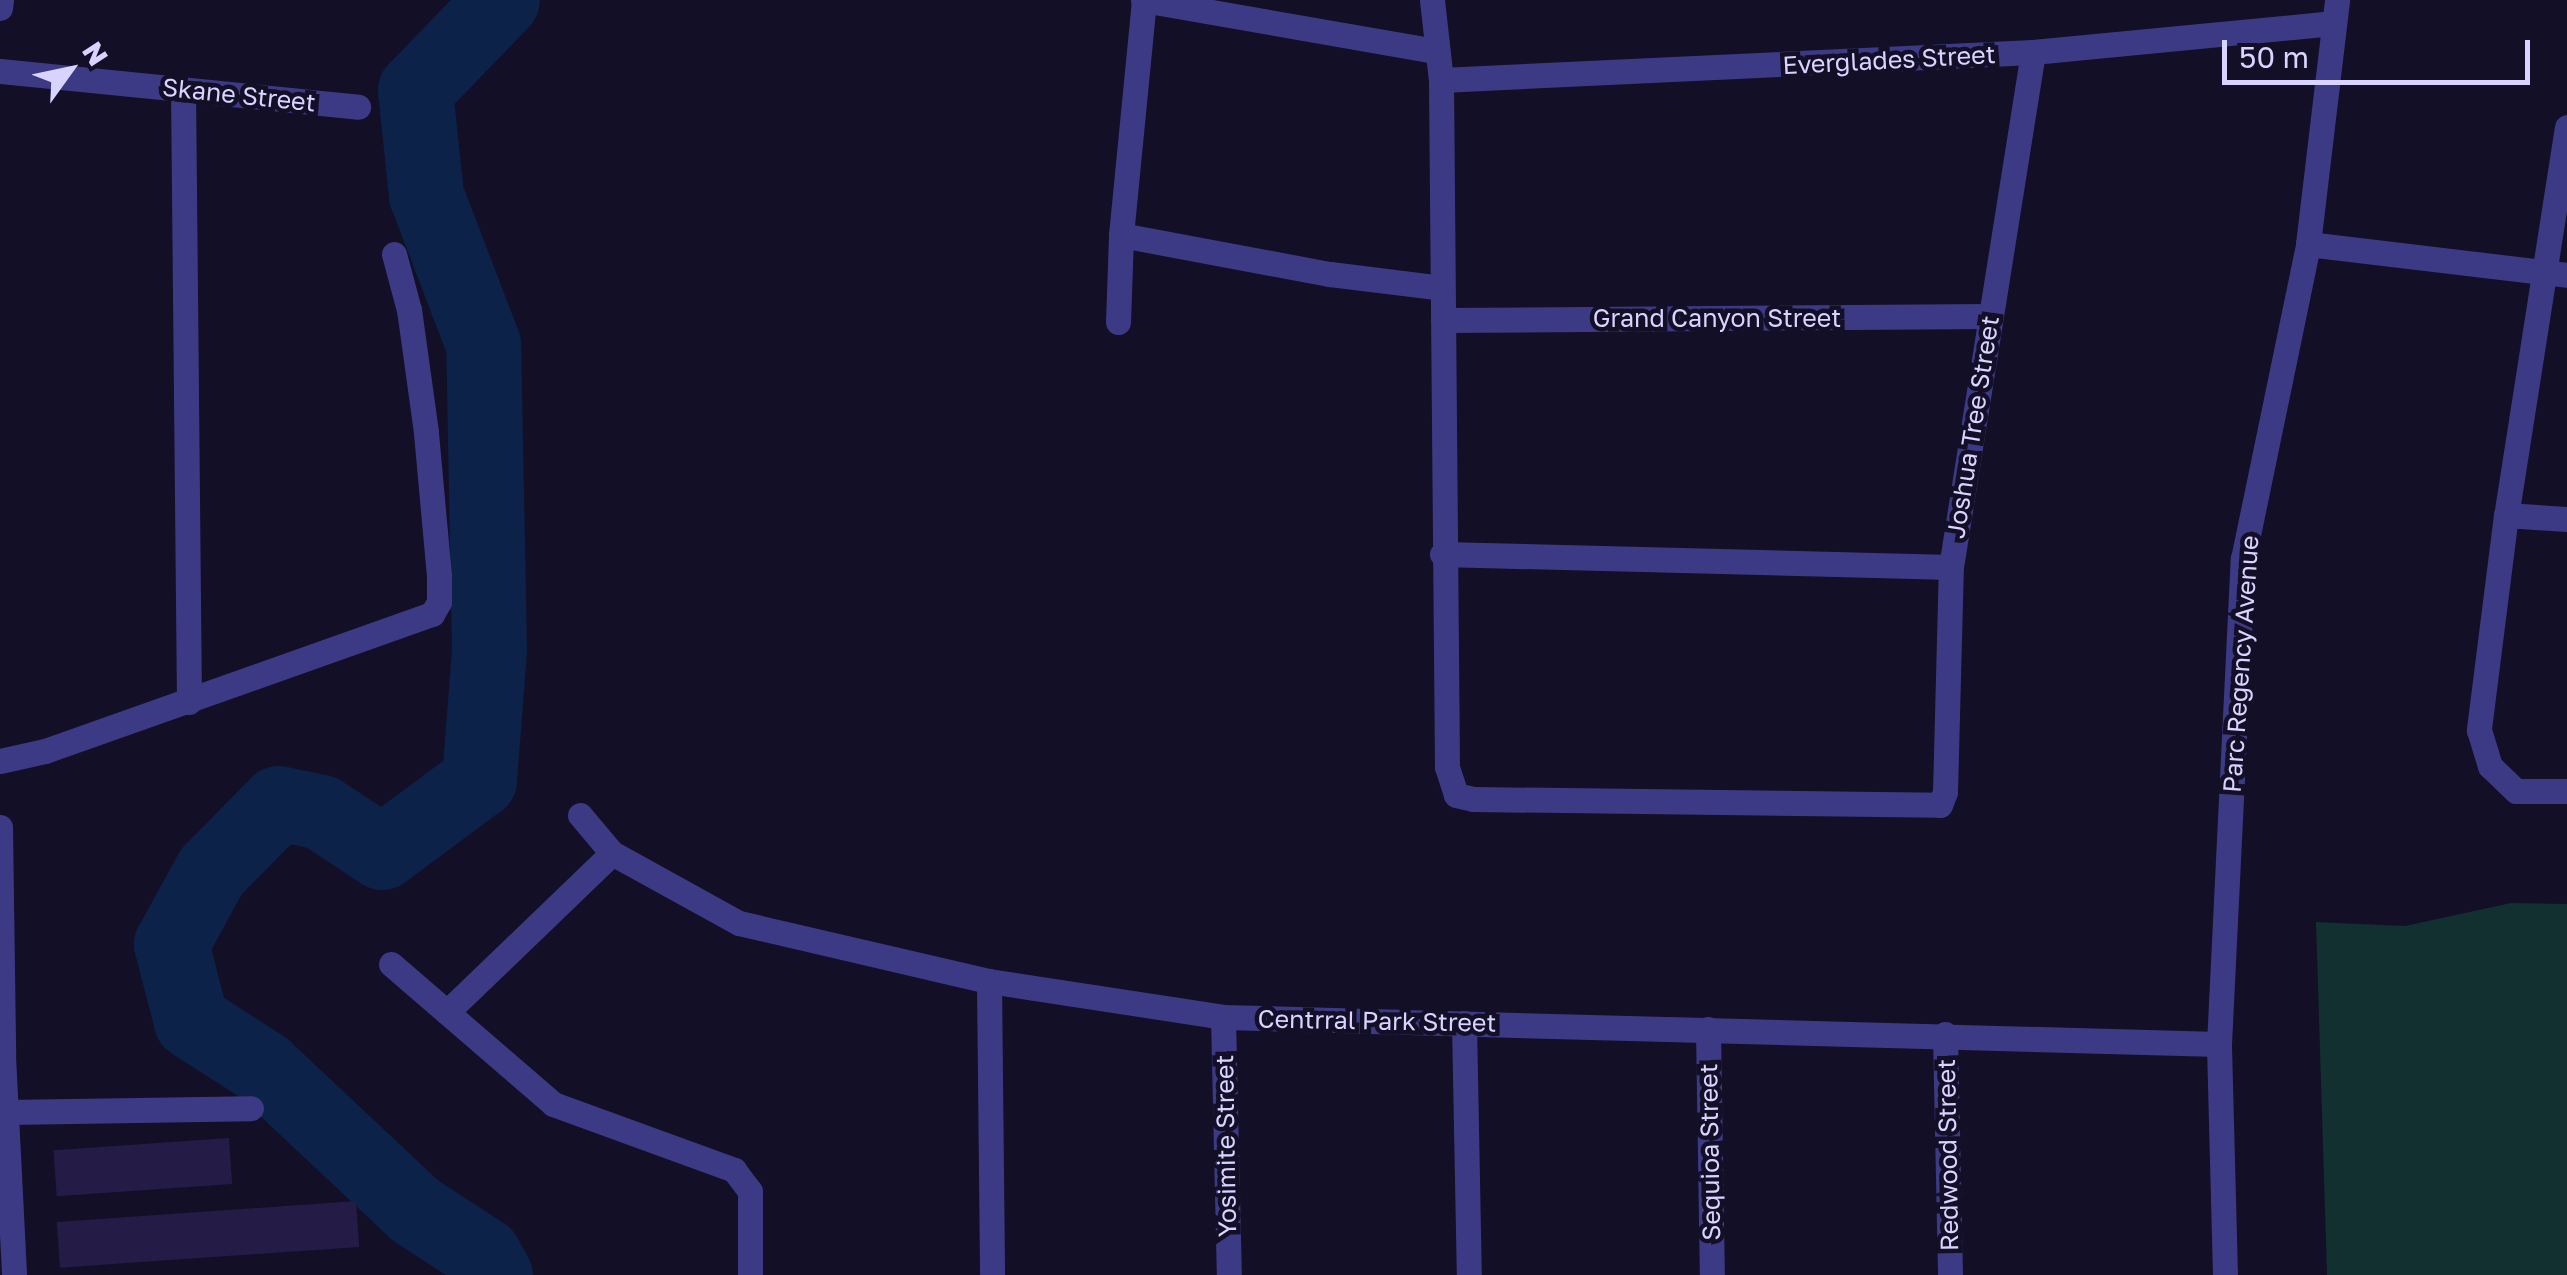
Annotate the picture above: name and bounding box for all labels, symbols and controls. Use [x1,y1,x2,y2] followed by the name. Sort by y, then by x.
[20,20,120,120] north arrow
[2227,20,2534,82] scale bar
[76,35,115,71] text: N
[1782,39,1996,81] street label: Everglades Street
[2239,39,2309,75] text: 50 m
[161,72,317,118] street label: Skane Street
[1593,303,1841,333] street label: Grand Canyon Street
[1941,314,2005,540] street label: Joshua Tree Street
[2217,534,2265,794] street label: Parc Regency Avenue
[1257,1004,1497,1038] street label: Centrral Park Street
[1209,1054,1243,1238] street label: Yosimite Street
[1931,1059,1965,1251] street label: Redwood Street
[1693,1063,1727,1241] street label: Sequioa Street

